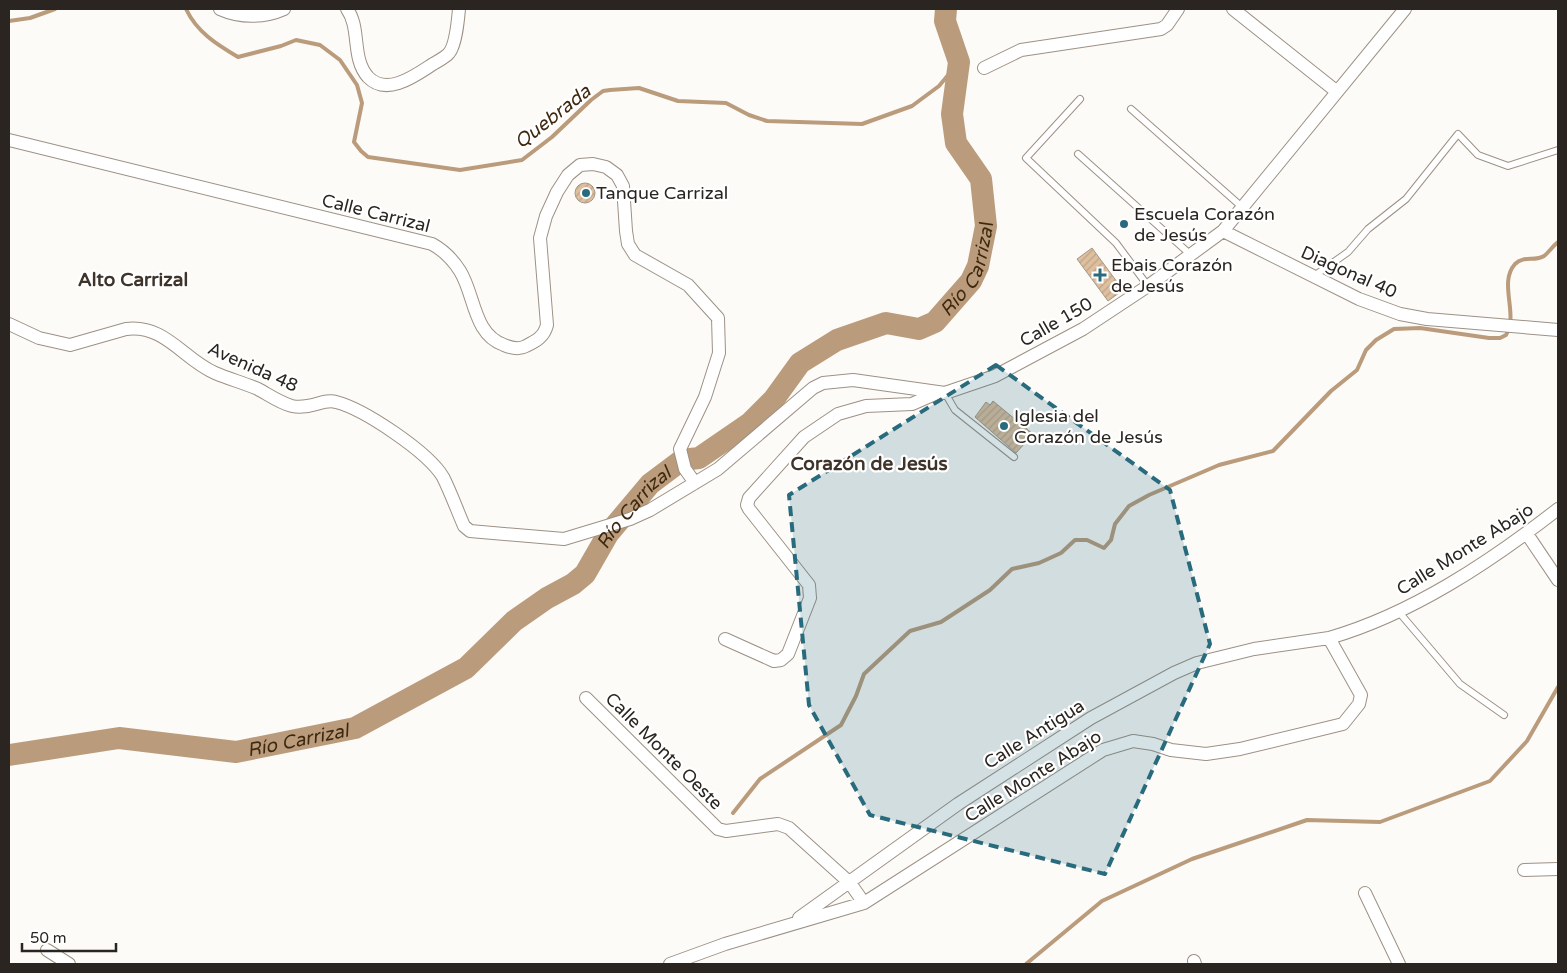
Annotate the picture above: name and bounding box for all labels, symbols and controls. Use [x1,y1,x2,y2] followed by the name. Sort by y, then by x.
[510,80,596,153] water label: Quebrada
[596,182,728,204] place label: Tanque Carrizal
[580,187,592,199] marker: Tanque Carrizal
[320,189,432,237] street label: Calle Carrizal
[1134,203,1275,246] place label: Escuela Corazón de Jesús
[1118,218,1130,230] marker: Escuela Corazón de Jesús
[935,219,998,321] water label: Río Carrizal
[1297,241,1401,303] street label: Diagonal 40
[1111,254,1233,297] place label: Ebais Corazón de Jesús
[1093,268,1107,282] marker: Ebais Corazón de Jesús
[78,269,188,291] district label: Alto Carrizal
[1016,292,1096,352] street label: Calle 150
[204,337,302,397] street label: Avenida 48
[1014,405,1163,448] place label: Iglesia del Corazón de Jesús
[998,420,1010,432] marker: Iglesia del Corazón de Jesús
[790,453,948,475] district label: Corazón de Jesús
[592,461,677,553] water label: Río Carrizal
[1393,498,1538,600] street label: Calle Monte Abajo
[601,688,727,814] street label: Calle Monte Oeste
[980,694,1088,774] street label: Calle Antigua
[245,719,353,762] water label: Río Carrizal
[961,725,1106,827] street label: Calle Monte Abajo
[22,920,116,952] scale bar
[30,929,67,947] text: 50 m

